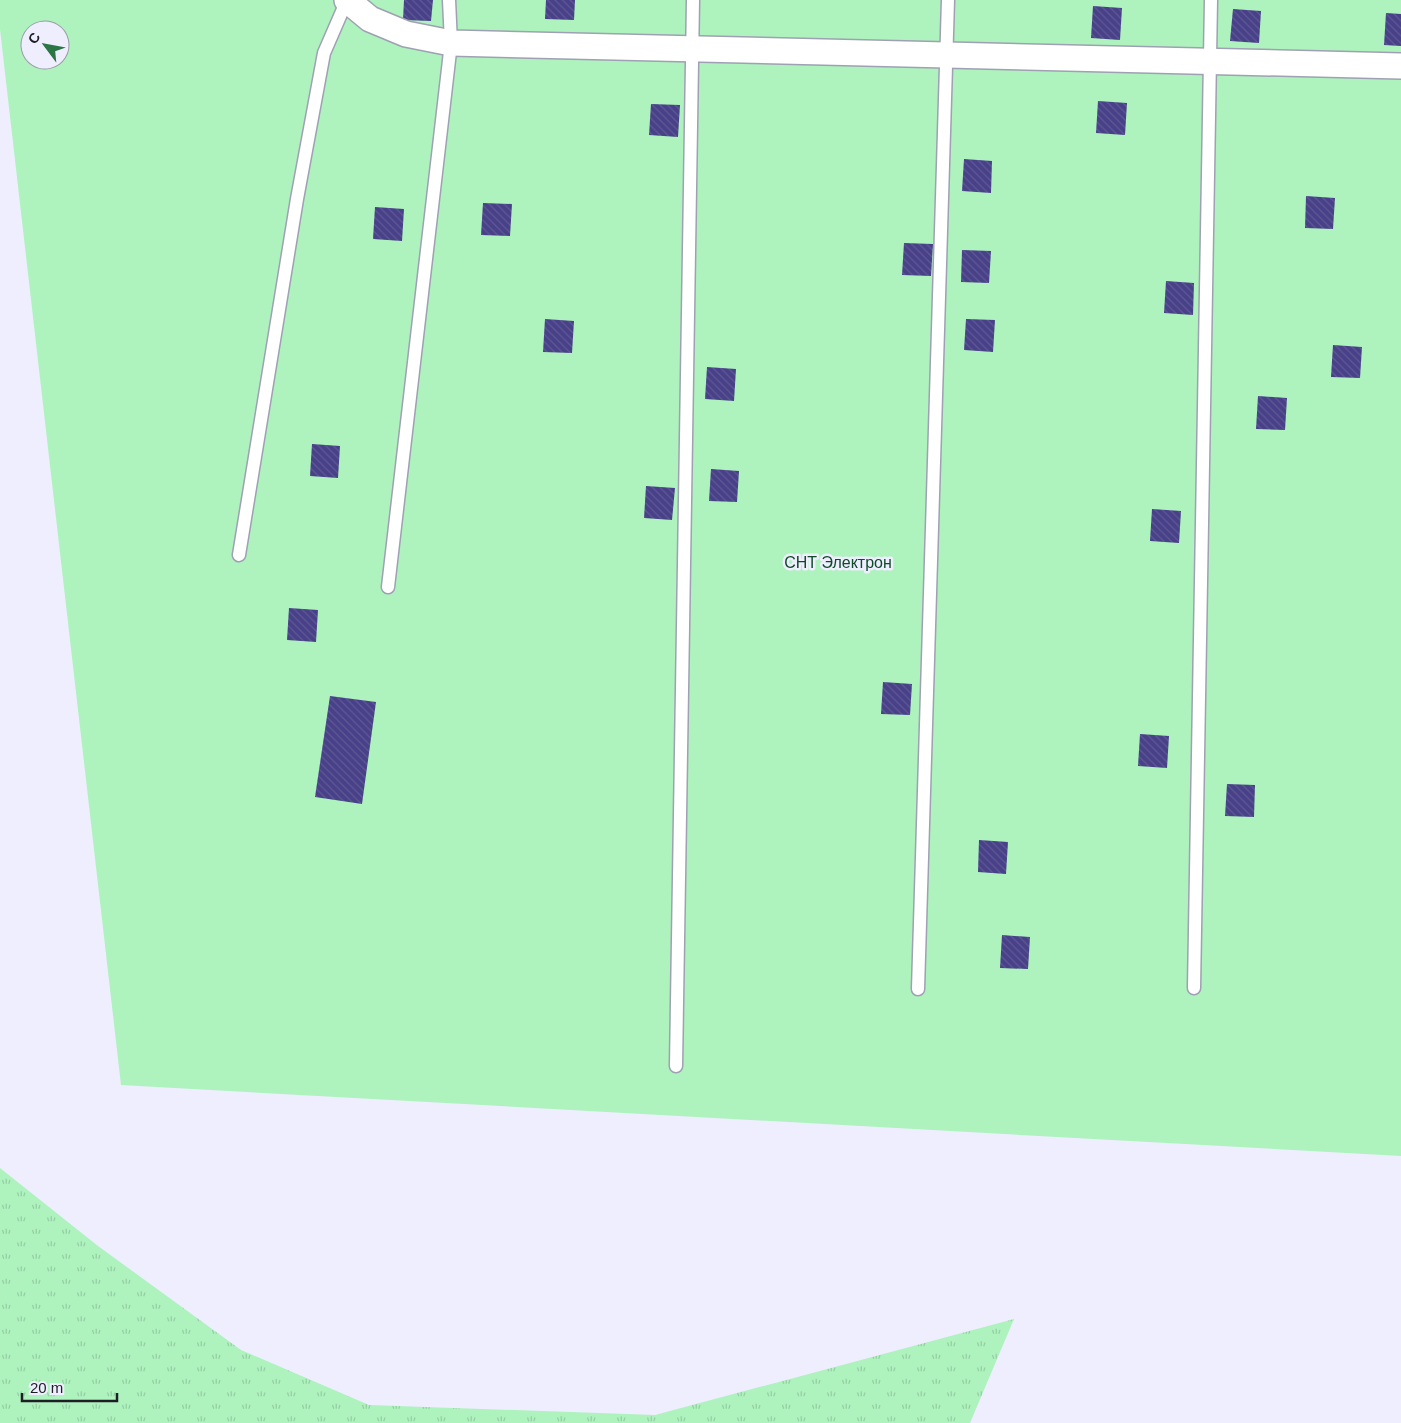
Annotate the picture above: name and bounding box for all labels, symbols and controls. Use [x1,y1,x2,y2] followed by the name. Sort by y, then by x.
[20,20,70,70] north arrow
[25,30,43,47] text: С
[784,554,892,571] park label: СНТ Электрон
[22,1370,118,1402] scale bar
[30,1379,63,1396] text: 20 m

